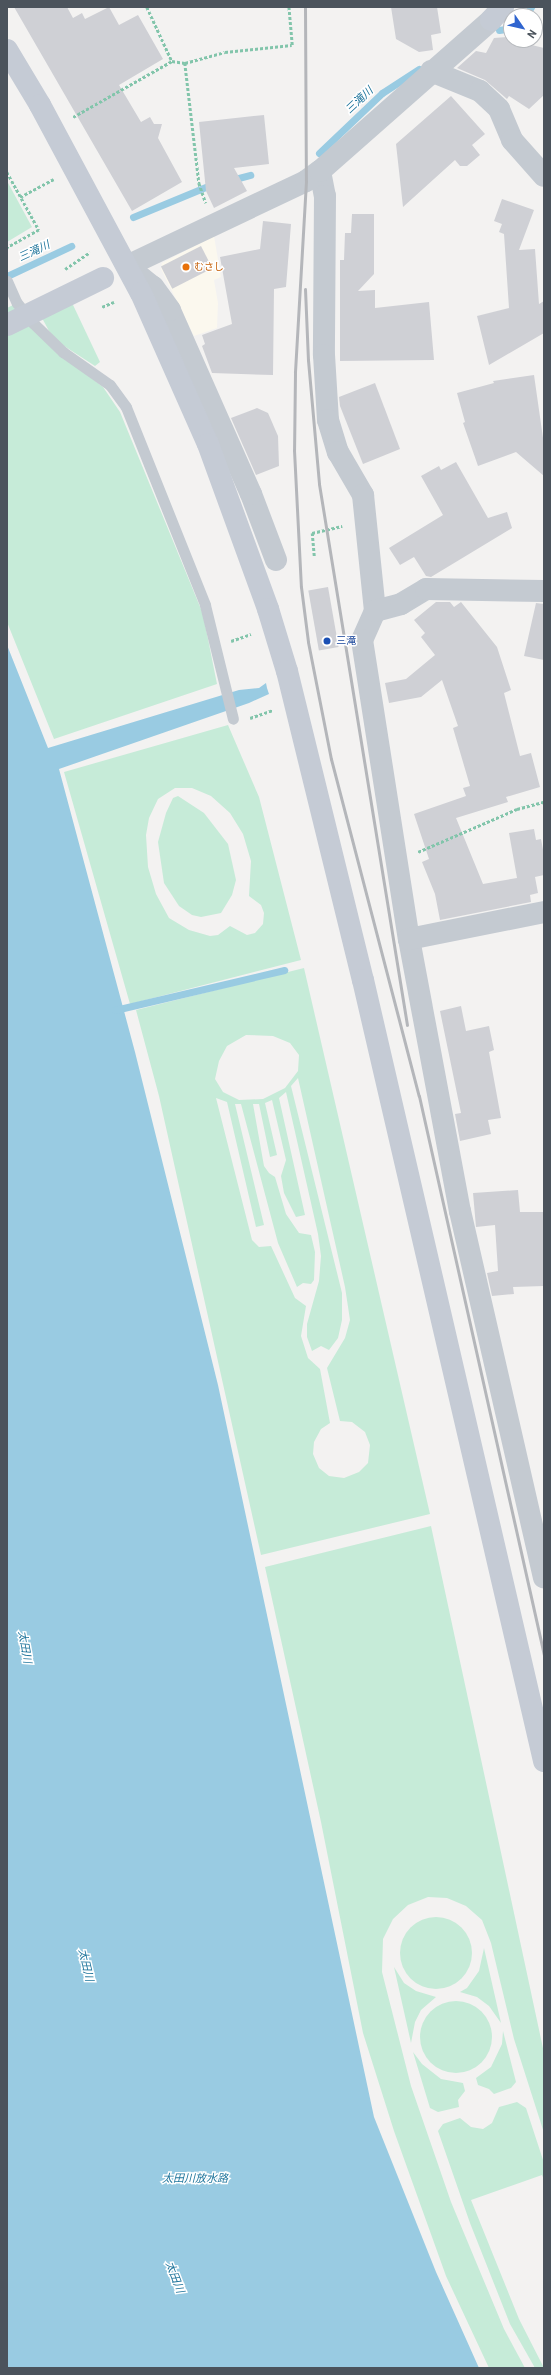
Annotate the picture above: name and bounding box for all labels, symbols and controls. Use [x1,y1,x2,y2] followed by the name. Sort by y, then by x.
[503,8,543,48] north arrow
[525,28,540,41] text: N
[342,84,376,116] water label: 三滝川
[16,238,52,264] water label: 三滝川
[194,261,224,273] place label: むさし
[181,262,191,272] marker: むさし
[321,635,333,647] marker: 三滝
[336,635,356,647] place label: 三滝
[16,1630,34,1664] water label: 太田川
[76,1947,96,1983] water label: 太田川
[162,2171,228,2185] water label: 太田川放水路
[163,2259,187,2295] water label: 太田川

